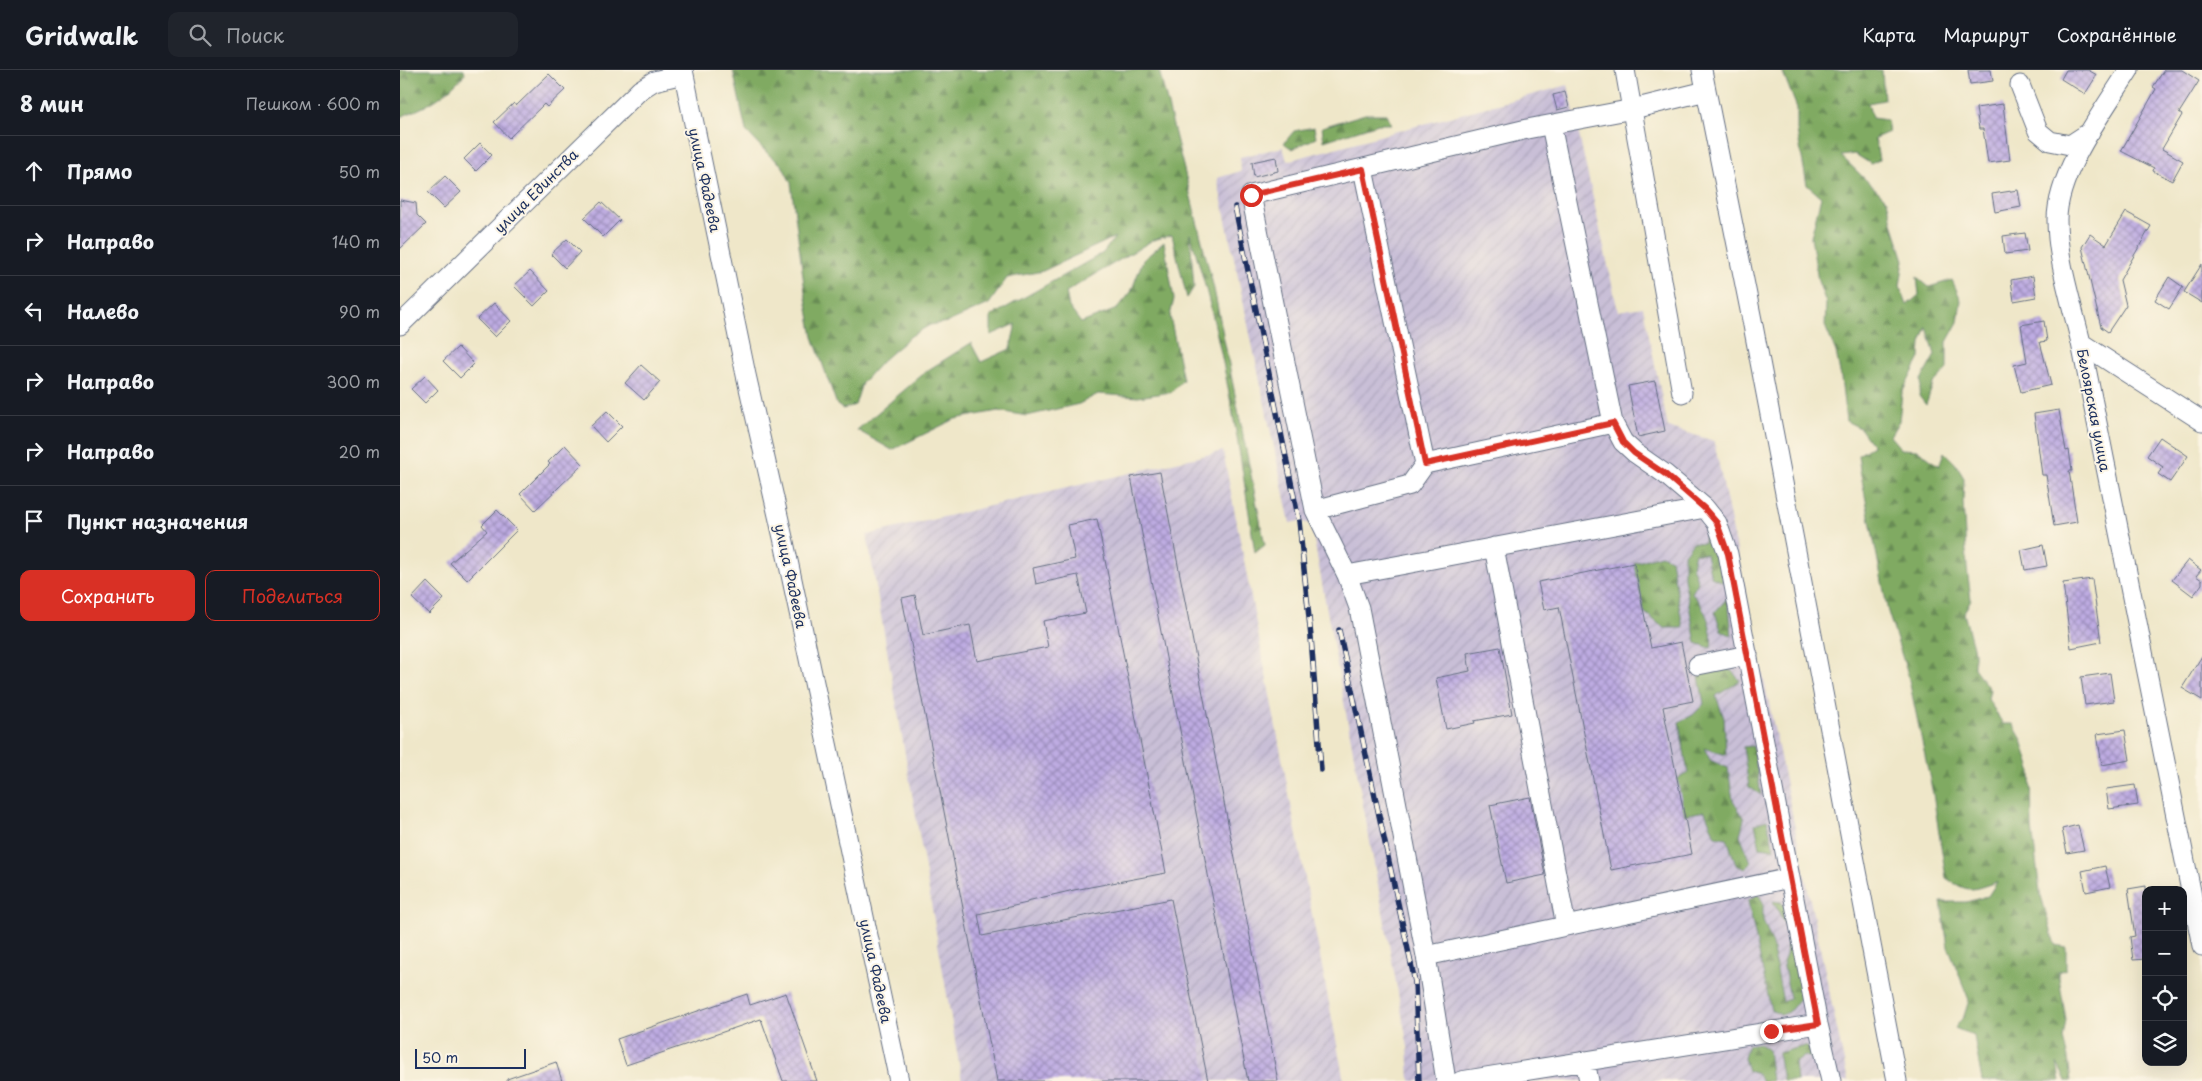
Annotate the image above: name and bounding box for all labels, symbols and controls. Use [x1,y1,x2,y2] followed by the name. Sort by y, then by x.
[168,12,518,57] search box
[25,17,138,53] text: Gridwalk
[186,21,214,49] icon: search
[226,21,284,49] text: Поиск
[1863,21,1915,48] text: Карта
[1943,21,2029,48] text: Маршрут
[2057,21,2177,48] text: Сохранённые
[20,87,84,119] text: 8 мин
[246,91,380,115] text: Пешком · 600 m
[684,126,726,234] street label: улица Фадеева
[489,144,583,238] street label: улица Единства
[20,157,48,185] icon: ahead
[67,157,132,185] text: Прямо
[339,159,380,183] text: 50 m
[1240,184,1263,207] route start
[20,227,48,255] icon: right
[67,227,154,255] text: Направо
[332,229,380,253] text: 140 m
[20,297,48,325] icon: left
[67,297,139,325] text: Налево
[339,299,380,323] text: 90 m
[2072,347,2116,474] street label: Белоярская улица
[20,367,48,395] icon: right
[67,367,154,395] text: Направо
[326,369,380,393] text: 300 m
[20,437,48,465] icon: right
[67,437,154,465] text: Направо
[339,439,380,463] text: 20 m
[20,507,48,535] icon: arrive
[67,507,248,535] text: Пункт назначения
[770,522,812,630] street label: улица Фадеева
[20,570,195,621] button: Сохранить
[205,570,380,621] button: Поделиться
[2142,886,2187,1066] map controls
[2142,886,2187,931] button: +
[855,917,897,1025] street label: улица Фадеева
[2142,931,2187,976] button: −
[2142,976,2187,1021] button: locate
[1760,1020,1783,1043] route end
[2142,1021,2187,1066] button: layers
[415,1046,526,1069] scale bar
[422,1047,458,1068] text: 50 m

